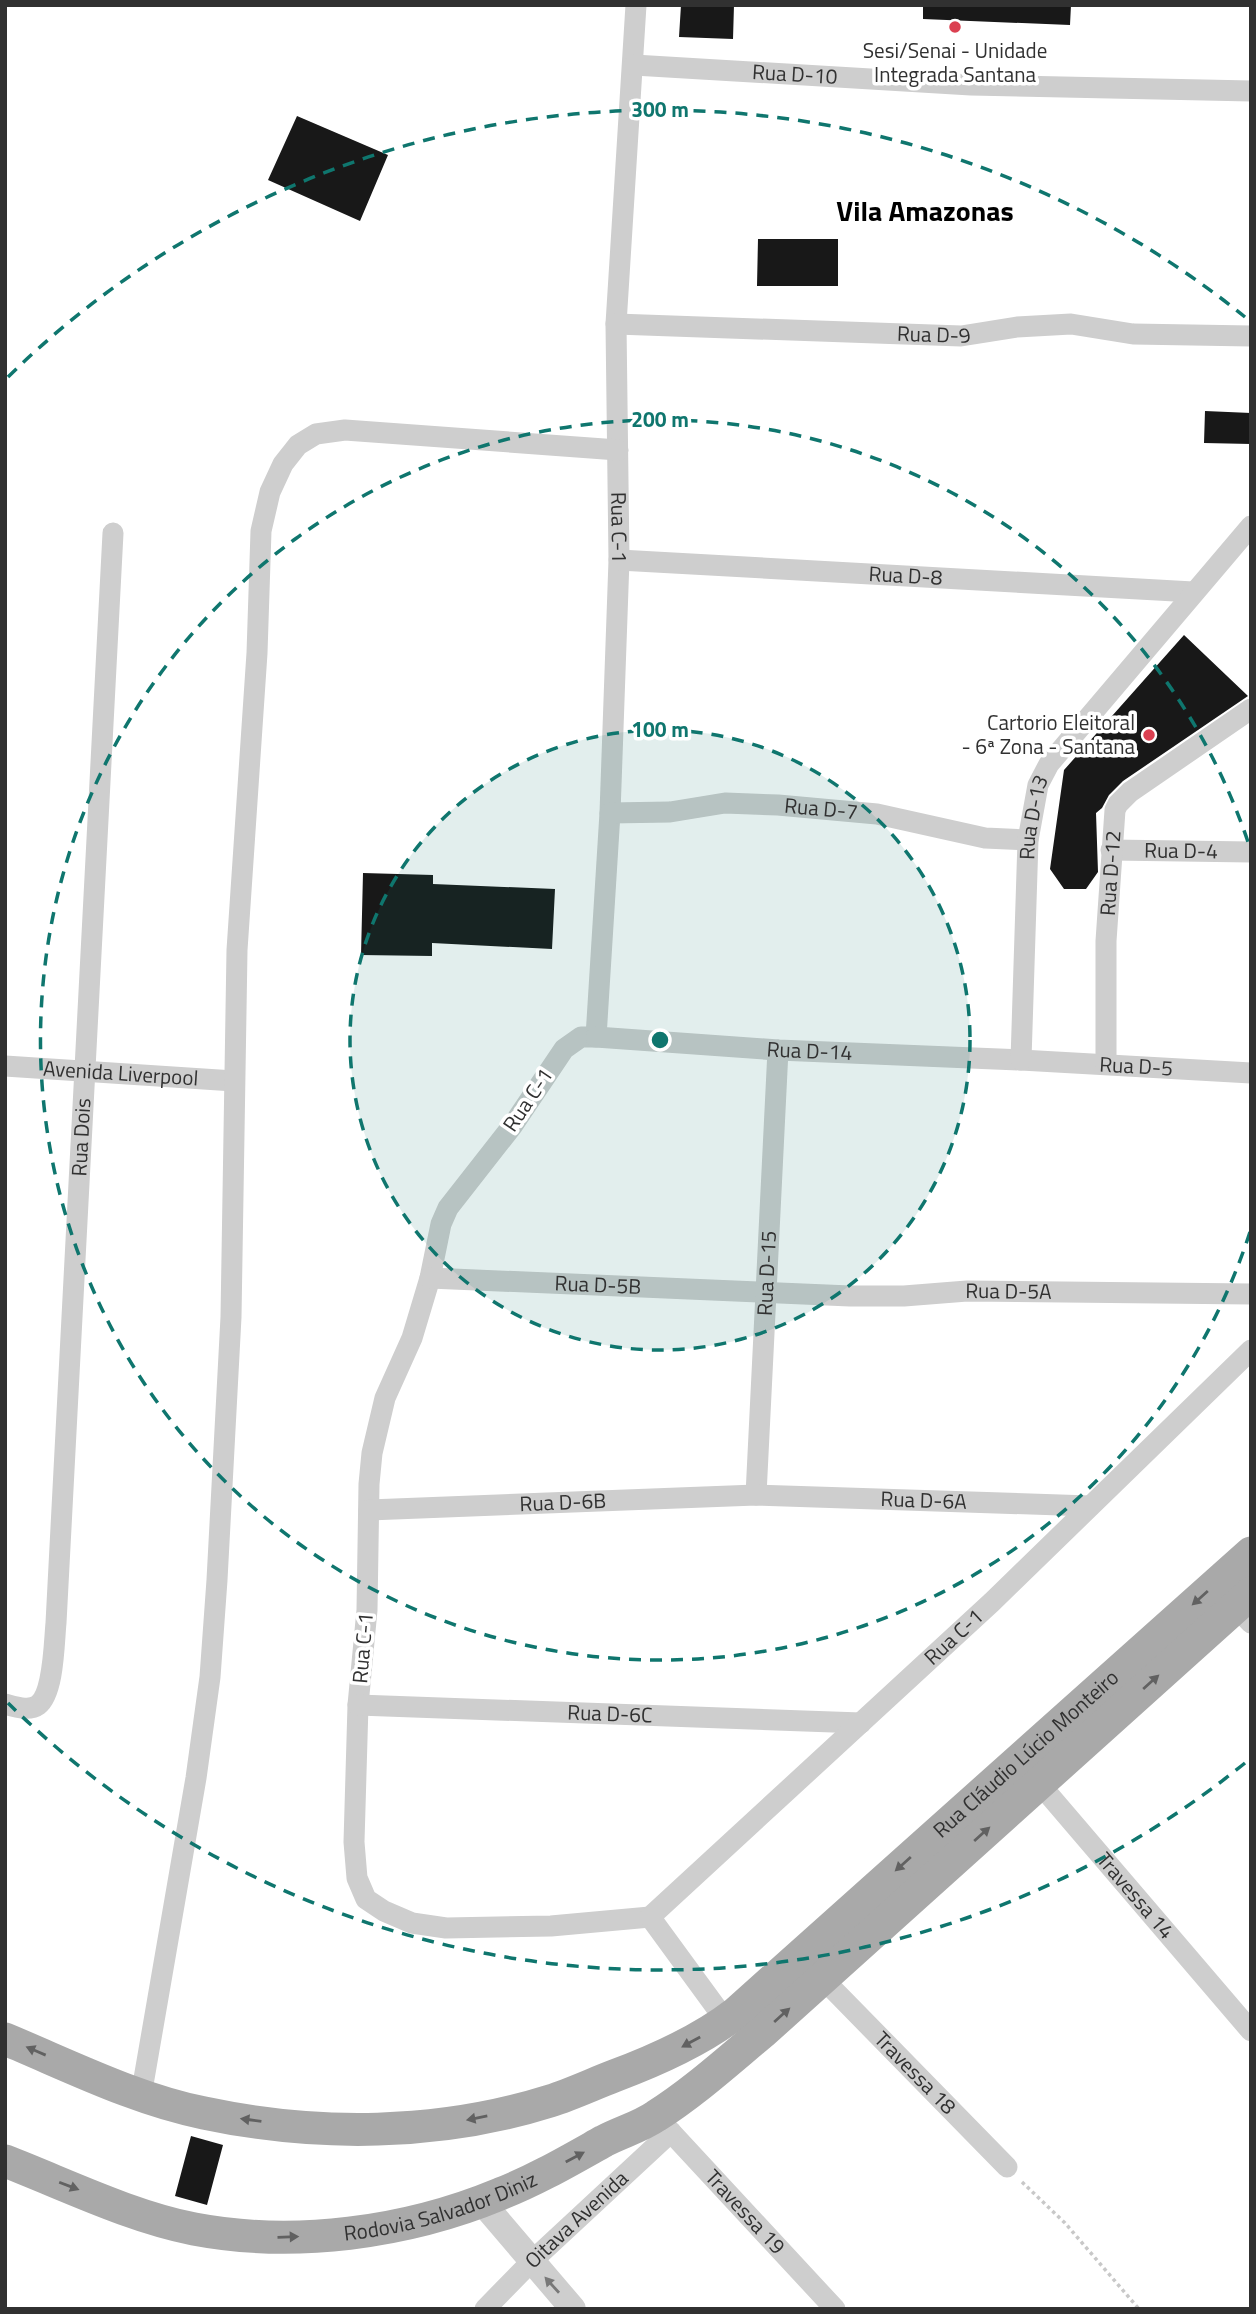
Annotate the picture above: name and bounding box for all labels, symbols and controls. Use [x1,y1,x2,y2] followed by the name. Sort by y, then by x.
[947,19,963,35] marker: Sesi/Senai - Unidade Integrada Santana
[863,34,1047,90] place label: Sesi/Senai - Unidade Integrada Santana
[751,55,838,92] street label: Rua D-10
[631,93,689,125] text: 300 m
[836,189,1014,232] district label: Vila Amazonas
[896,317,973,351] street label: Rua D-9
[631,403,689,435] text: 200 m
[603,492,636,563] street label: Rua C-1
[868,557,944,593] street label: Rua D-8
[962,706,1135,762] place label: Cartorio Eleitoral - 6ª Zona - Santana
[631,713,689,745] text: 100 m
[1141,727,1157,743] marker: Cartorio Eleitoral - 6ª Zona - Santana
[1010,769,1056,860] street label: Rua D-13
[783,789,859,827] street label: Rua D-7
[1091,829,1129,917] street label: Rua D-12
[1144,833,1218,867] street label: Rua D-4
[648,1028,672,1052] centre of rings
[766,1032,853,1068] street label: Rua D-14
[1099,1047,1174,1084] street label: Rua D-5
[42,1052,199,1094] street label: Avenida Liverpool
[494,1061,560,1138] street label: Rua C-1
[62,1097,98,1177] street label: Rua Dois
[748,1230,784,1317] street label: Rua D-15
[554,1266,642,1302] street label: Rua D-5B
[965,1274,1052,1307] street label: Rua D-5A
[880,1482,968,1517] street label: Rua D-6A
[519,1484,607,1519] street label: Rua D-6B
[1191,1590,1209,1606] one-way arrow
[916,1601,990,1672] street label: Rua C-1
[343,1611,381,1685] street label: Rua C-1
[925,1661,1125,1845] street label: Rua Cláudio Lúcio Monteiro
[1142,1674,1160,1690] one-way arrow
[567,1696,653,1731] street label: Rua D-6C
[973,1827,990,1843] one-way arrow
[1090,1845,1183,1946] street label: Travessa 14
[895,1856,912,1872] one-way arrow
[773,2007,791,2023] one-way arrow
[867,2023,964,2121] street label: Travessa 18
[681,2036,700,2048] one-way arrow
[25,2046,46,2057] one-way arrow
[466,2113,488,2124] one-way arrow
[240,2114,262,2125] one-way arrow
[565,2151,585,2163] one-way arrow
[517,2162,635,2275] street label: Oitava Avenida
[698,2162,793,2261] street label: Travessa 19
[342,2163,542,2249] street label: Rodovia Salvador Diniz
[58,2181,79,2192] one-way arrow
[278,2231,300,2242] one-way arrow
[544,2276,560,2294] one-way arrow

